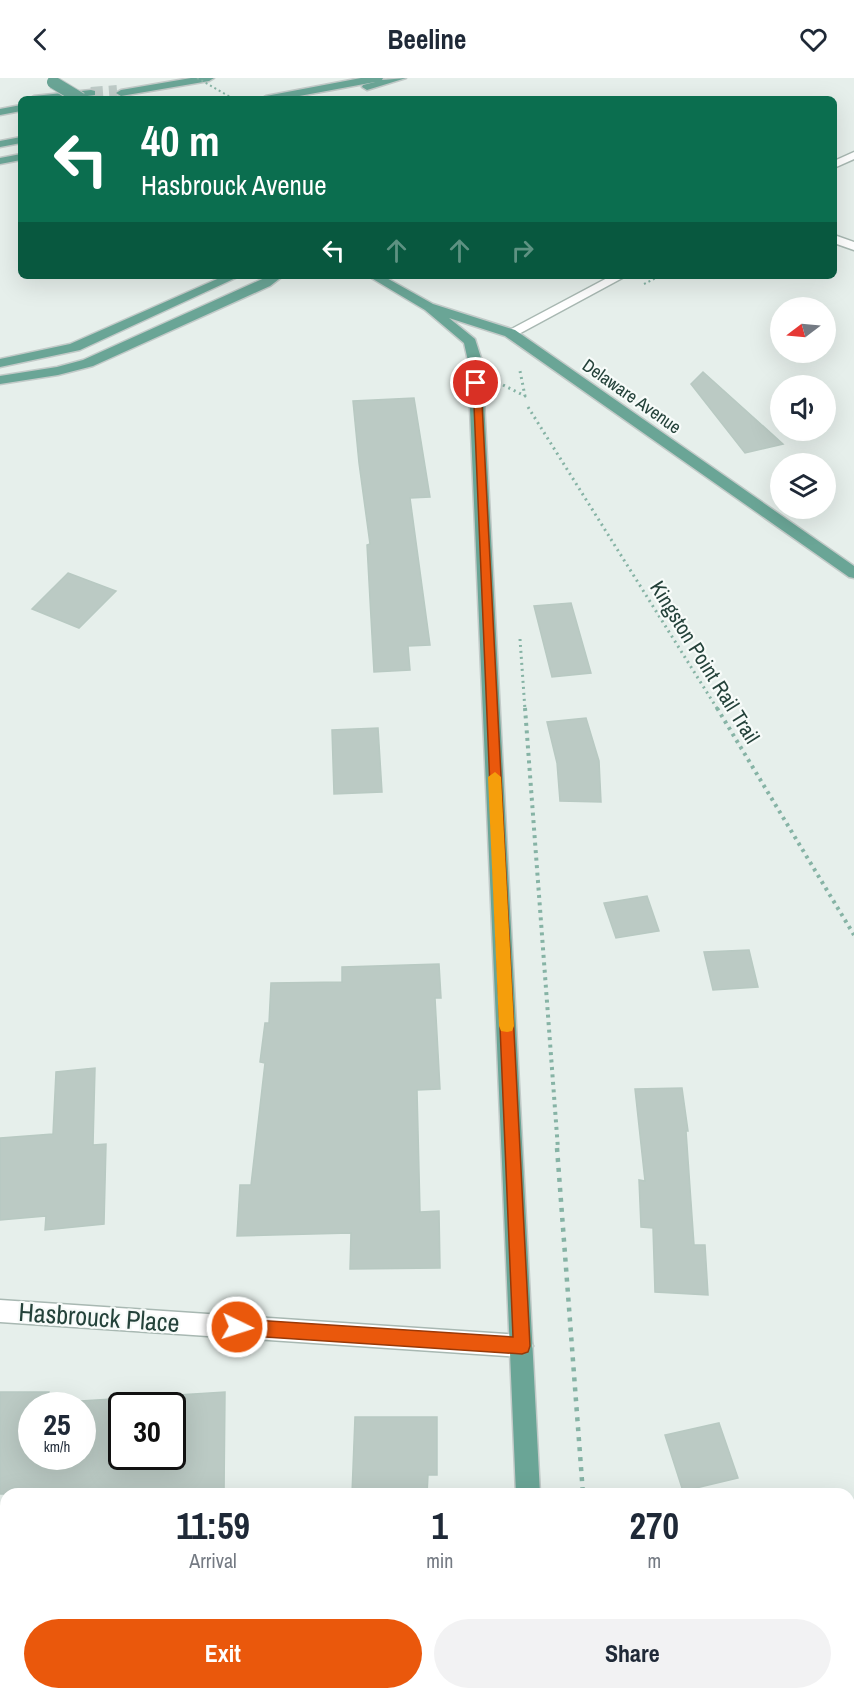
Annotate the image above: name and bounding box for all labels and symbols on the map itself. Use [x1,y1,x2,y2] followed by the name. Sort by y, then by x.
[770,297,836,363] north arrow
[578,353,686,439] street label: Delaware Avenue
[450,357,501,408] pin
[643,575,767,749] street label: Kingston Point Rail Trail
[17,1294,181,1340] street label: Hasbrouck Place
[205,1295,269,1359] position arrow
[108,1392,186,1470] speed limit sign: 30

